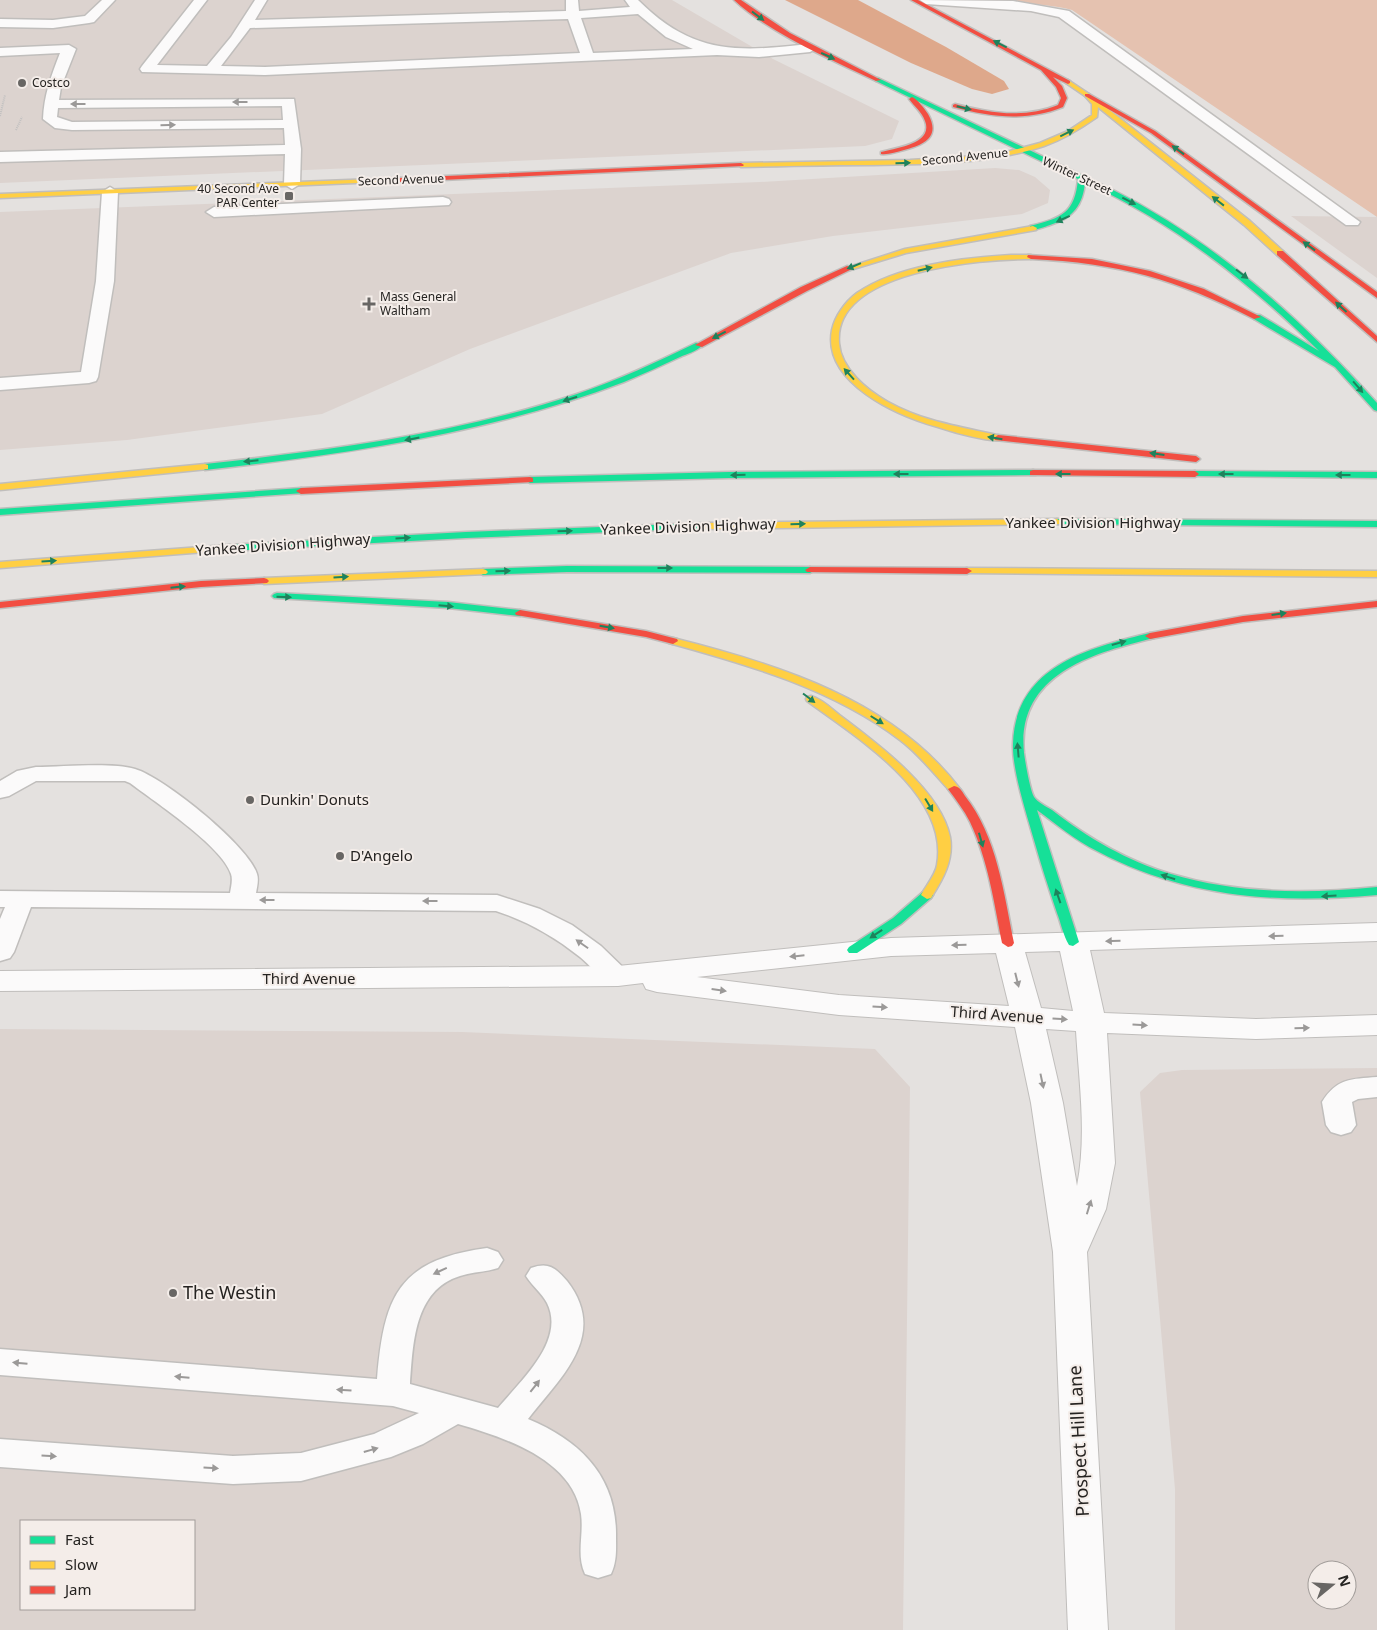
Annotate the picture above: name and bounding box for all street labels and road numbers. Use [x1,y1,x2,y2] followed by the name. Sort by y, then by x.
[921,144,1009,169] street label: Second Avenue
[1040,152,1115,199] street label: Winter Street
[357,169,445,190] street label: Second Avenue
[1005,512,1181,532] street label: Yankee Division Highway
[600,513,776,539] street label: Yankee Division Highway
[195,528,371,560] street label: Yankee Division Highway
[262,968,356,988] street label: Third Avenue
[950,1001,1044,1027] street label: Third Avenue
[1062,1365,1094,1517] street label: Prospect Hill Lane

